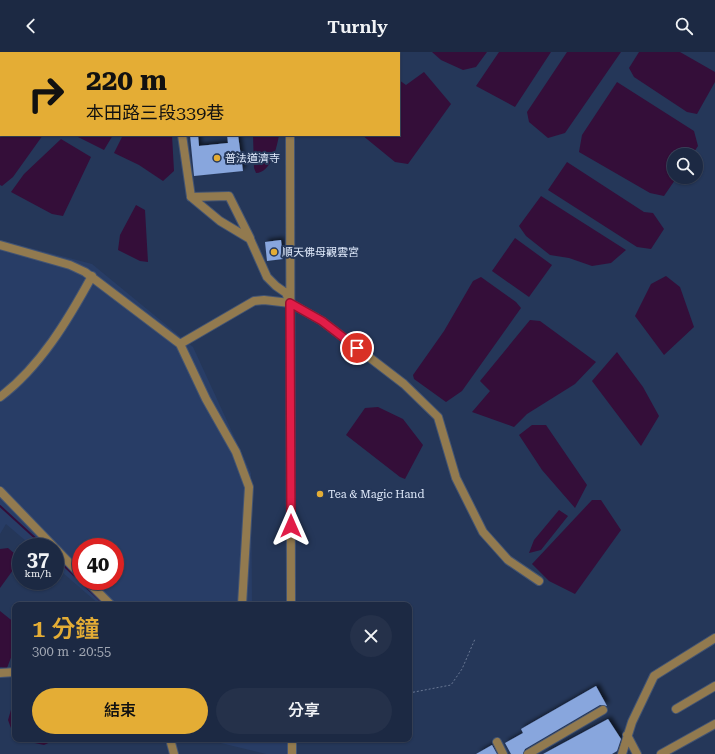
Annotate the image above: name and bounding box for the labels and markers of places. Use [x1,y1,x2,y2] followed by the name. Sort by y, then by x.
[225,152,280,165] place label: 普法道濟寺
[212,153,222,163] marker: 普法道濟寺
[282,246,359,259] place label: 順天佛母觀雲宮
[269,247,279,257] marker: 順天佛母觀雲宮
[340,331,374,365] pin
[328,488,425,501] place label: Tea & Magic Hand
[315,489,325,499] marker: Tea & Magic Hand

